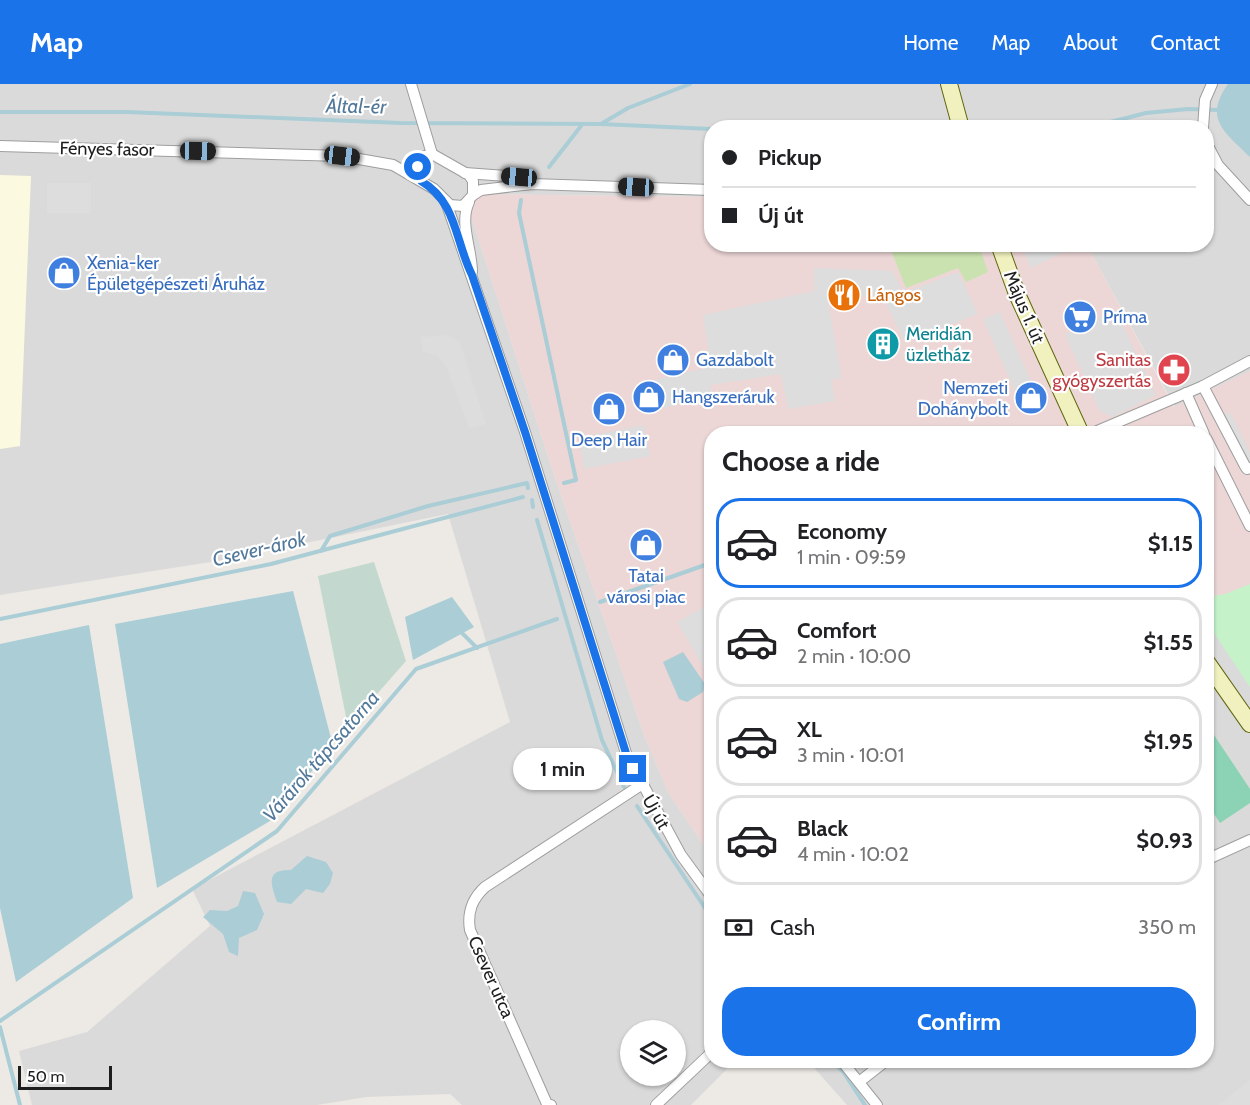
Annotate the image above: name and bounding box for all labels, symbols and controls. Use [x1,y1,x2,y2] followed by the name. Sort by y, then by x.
[30,25,83,59] text: Map
[903,30,959,55] text: Home
[992,30,1030,55] text: Map
[1063,30,1117,55] text: About
[1150,30,1220,55] text: Contact
[325,92,387,119] water label: Által-ér
[59,137,155,161] street label: Fényes fasor
[180,142,216,160] car
[758,144,822,171] text: Pickup
[323,145,361,167] car
[404,153,431,180] route start
[500,166,538,188] car
[618,177,654,197] car
[758,202,803,229] text: Új út
[87,252,266,295] place label: Xenia-ker Épületgépészeti Áruház
[46,255,82,291] shop icon: Xenia-ker Épületgépészeti Áruház
[999,267,1049,347] street label: Május 1. út
[826,277,862,313] restaurant icon: Lángos
[867,284,921,306] place label: Lángos
[1062,299,1098,335] supermarket icon: Príma
[1103,306,1147,328] place label: Príma
[906,323,972,366] place label: Meridián üzletház
[865,326,901,362] building icon: Meridián üzletház
[655,342,691,378] shop icon: Gazdabolt
[696,349,774,371] place label: Gazdabolt
[1052,349,1151,392] place label: Sanitas gyógyszertás
[1156,352,1192,388] pharmacy icon: Sanitas gyógyszertás
[918,377,1008,420] place label: Nemzeti Dohánybolt
[631,379,667,415] shop icon: Hangszeráruk
[1013,380,1049,416] shop icon: Nemzeti Dohánybolt
[672,386,775,408] place label: Hangszeráruk
[591,391,627,427] shop icon: Deep Hair
[571,429,647,451] place label: Deep Hair
[722,445,880,478] text: Choose a ride
[725,516,779,570] icon: car
[797,518,887,545] text: Economy
[210,526,310,571] water label: Csever-árok
[628,527,664,563] shop icon: Tatai városi piac
[1148,530,1193,557] text: $1.15
[797,545,906,569] text: 1 min · 09:59
[607,565,685,608] place label: Tatai városi piac
[725,615,779,669] icon: car
[797,617,876,644] text: Comfort
[1144,629,1193,656] text: $1.55
[797,644,911,668] text: 2 min · 10:00
[258,686,384,826] water label: Várárok tápcsatorna
[725,714,779,768] icon: car
[797,716,822,743] text: XL
[1143,728,1193,755] text: $1.95
[797,743,904,767] text: 3 min · 10:01
[513,748,612,790] callout: 1 min
[619,755,646,782] route end
[540,757,585,781] text: 1 min
[637,791,675,833] street label: Új út
[725,813,779,867] icon: car
[797,815,848,842] text: Black
[1136,827,1193,854] text: $0.93
[797,842,909,866] text: 4 min · 10:02
[722,911,755,944] icon: cash
[770,914,815,941] text: Cash
[1138,915,1196,939] text: 350 m
[463,933,519,1022] street label: Csever utca
[722,987,1196,1056] button: Confirm
[620,1020,686,1086] map controls
[620,1020,686,1086] button: layers
[18,1063,112,1090] scale bar
[27,1067,64,1086] text: 50 m

